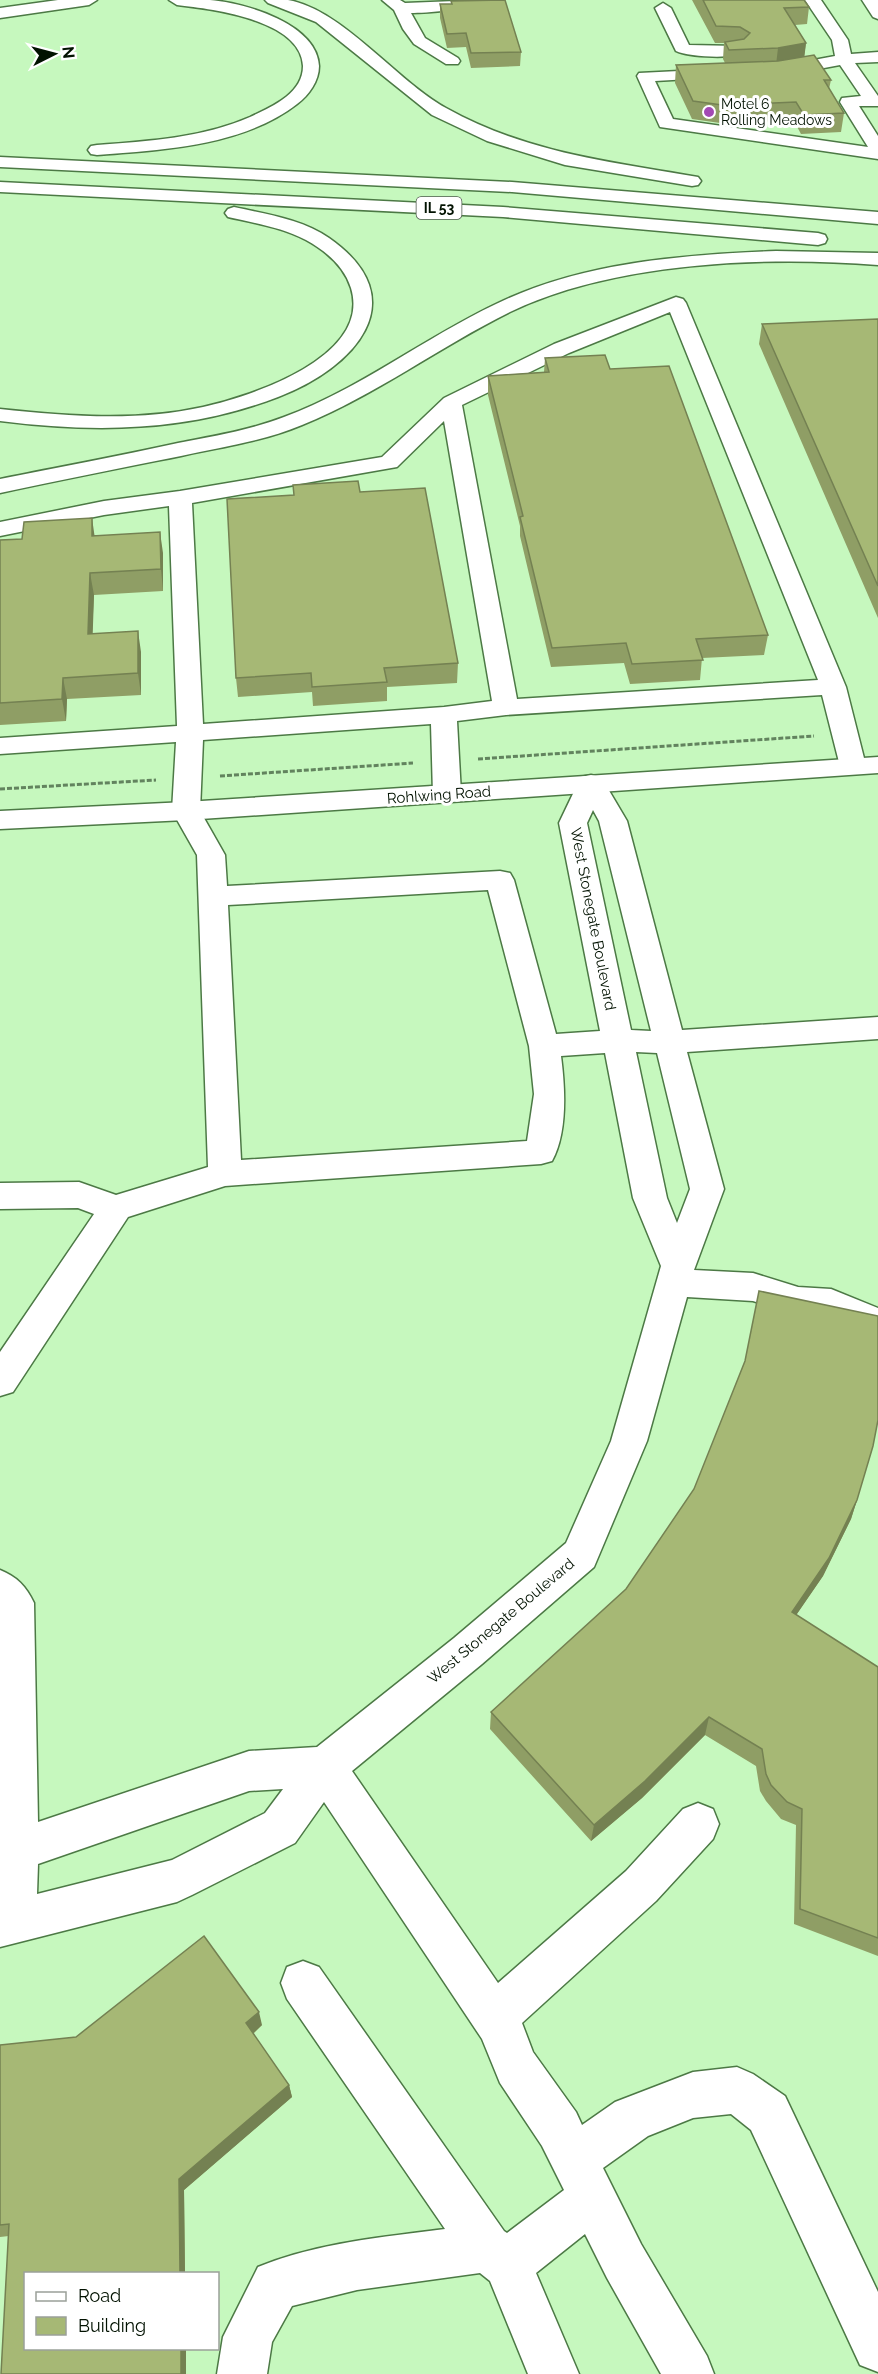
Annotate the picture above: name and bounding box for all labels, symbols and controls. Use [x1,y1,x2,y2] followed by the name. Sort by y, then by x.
[24,24,84,84] north arrow
[58,45,79,60] text: N
[721,96,832,128] place label: Motel 6 Rolling Meadows
[702,105,716,119] marker: Motel 6 Rolling Meadows
[416,197,462,219] road number: IL 53
[386,782,492,808] street label: Rohlwing Road
[566,826,620,1012] street label: West Stonegate Boulevard
[424,1554,578,1688] street label: West Stonegate Boulevard
[24,2272,219,2350] legend
[78,2285,121,2306] text: Road
[78,2315,146,2336] text: Building

